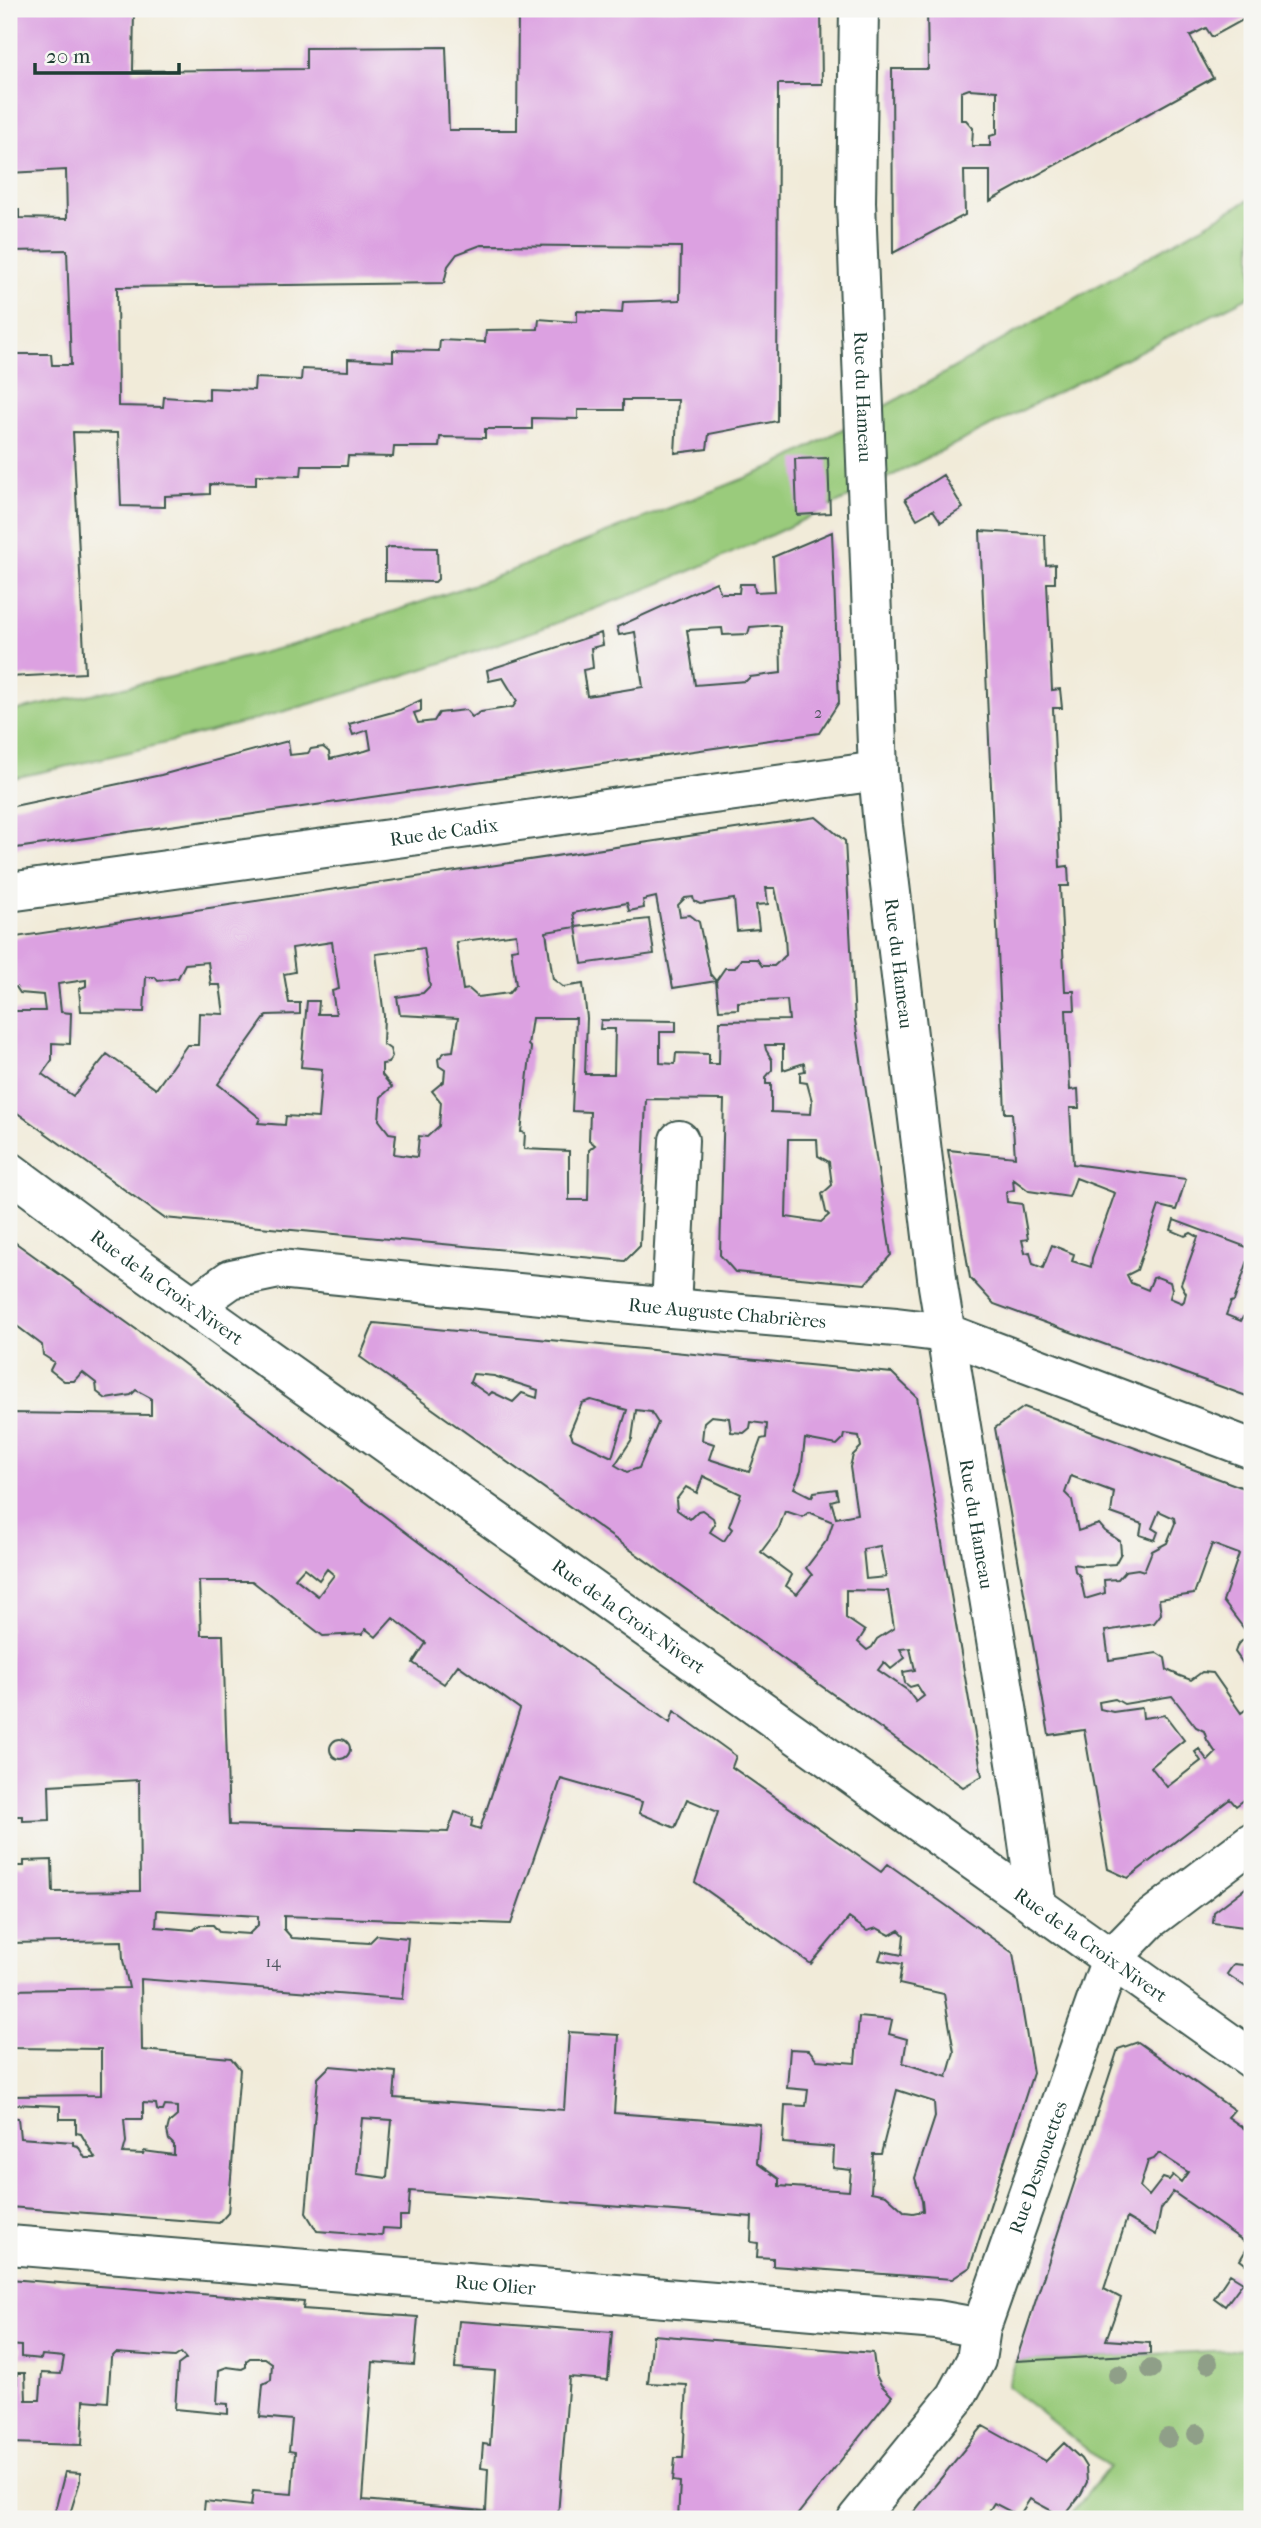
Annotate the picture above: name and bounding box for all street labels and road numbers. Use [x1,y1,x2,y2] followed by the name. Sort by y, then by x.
[849,331,876,463] street label: Rue du Hameau
[388,814,500,851] street label: Rue de Cadix
[880,897,917,1030] street label: Rue du Hameau
[86,1225,247,1350] street label: Rue de la Croix Nivert
[627,1294,827,1333] street label: Rue Auguste Chabrières
[954,1458,997,1591] street label: Rue du Hameau
[548,1555,709,1679] street label: Rue de la Croix Nivert
[1010,1883,1171,2007] street label: Rue de la Croix Nivert
[1005,2098,1072,2237] street label: Rue Desnouettes
[454,2271,537,2300] street label: Rue Olier

